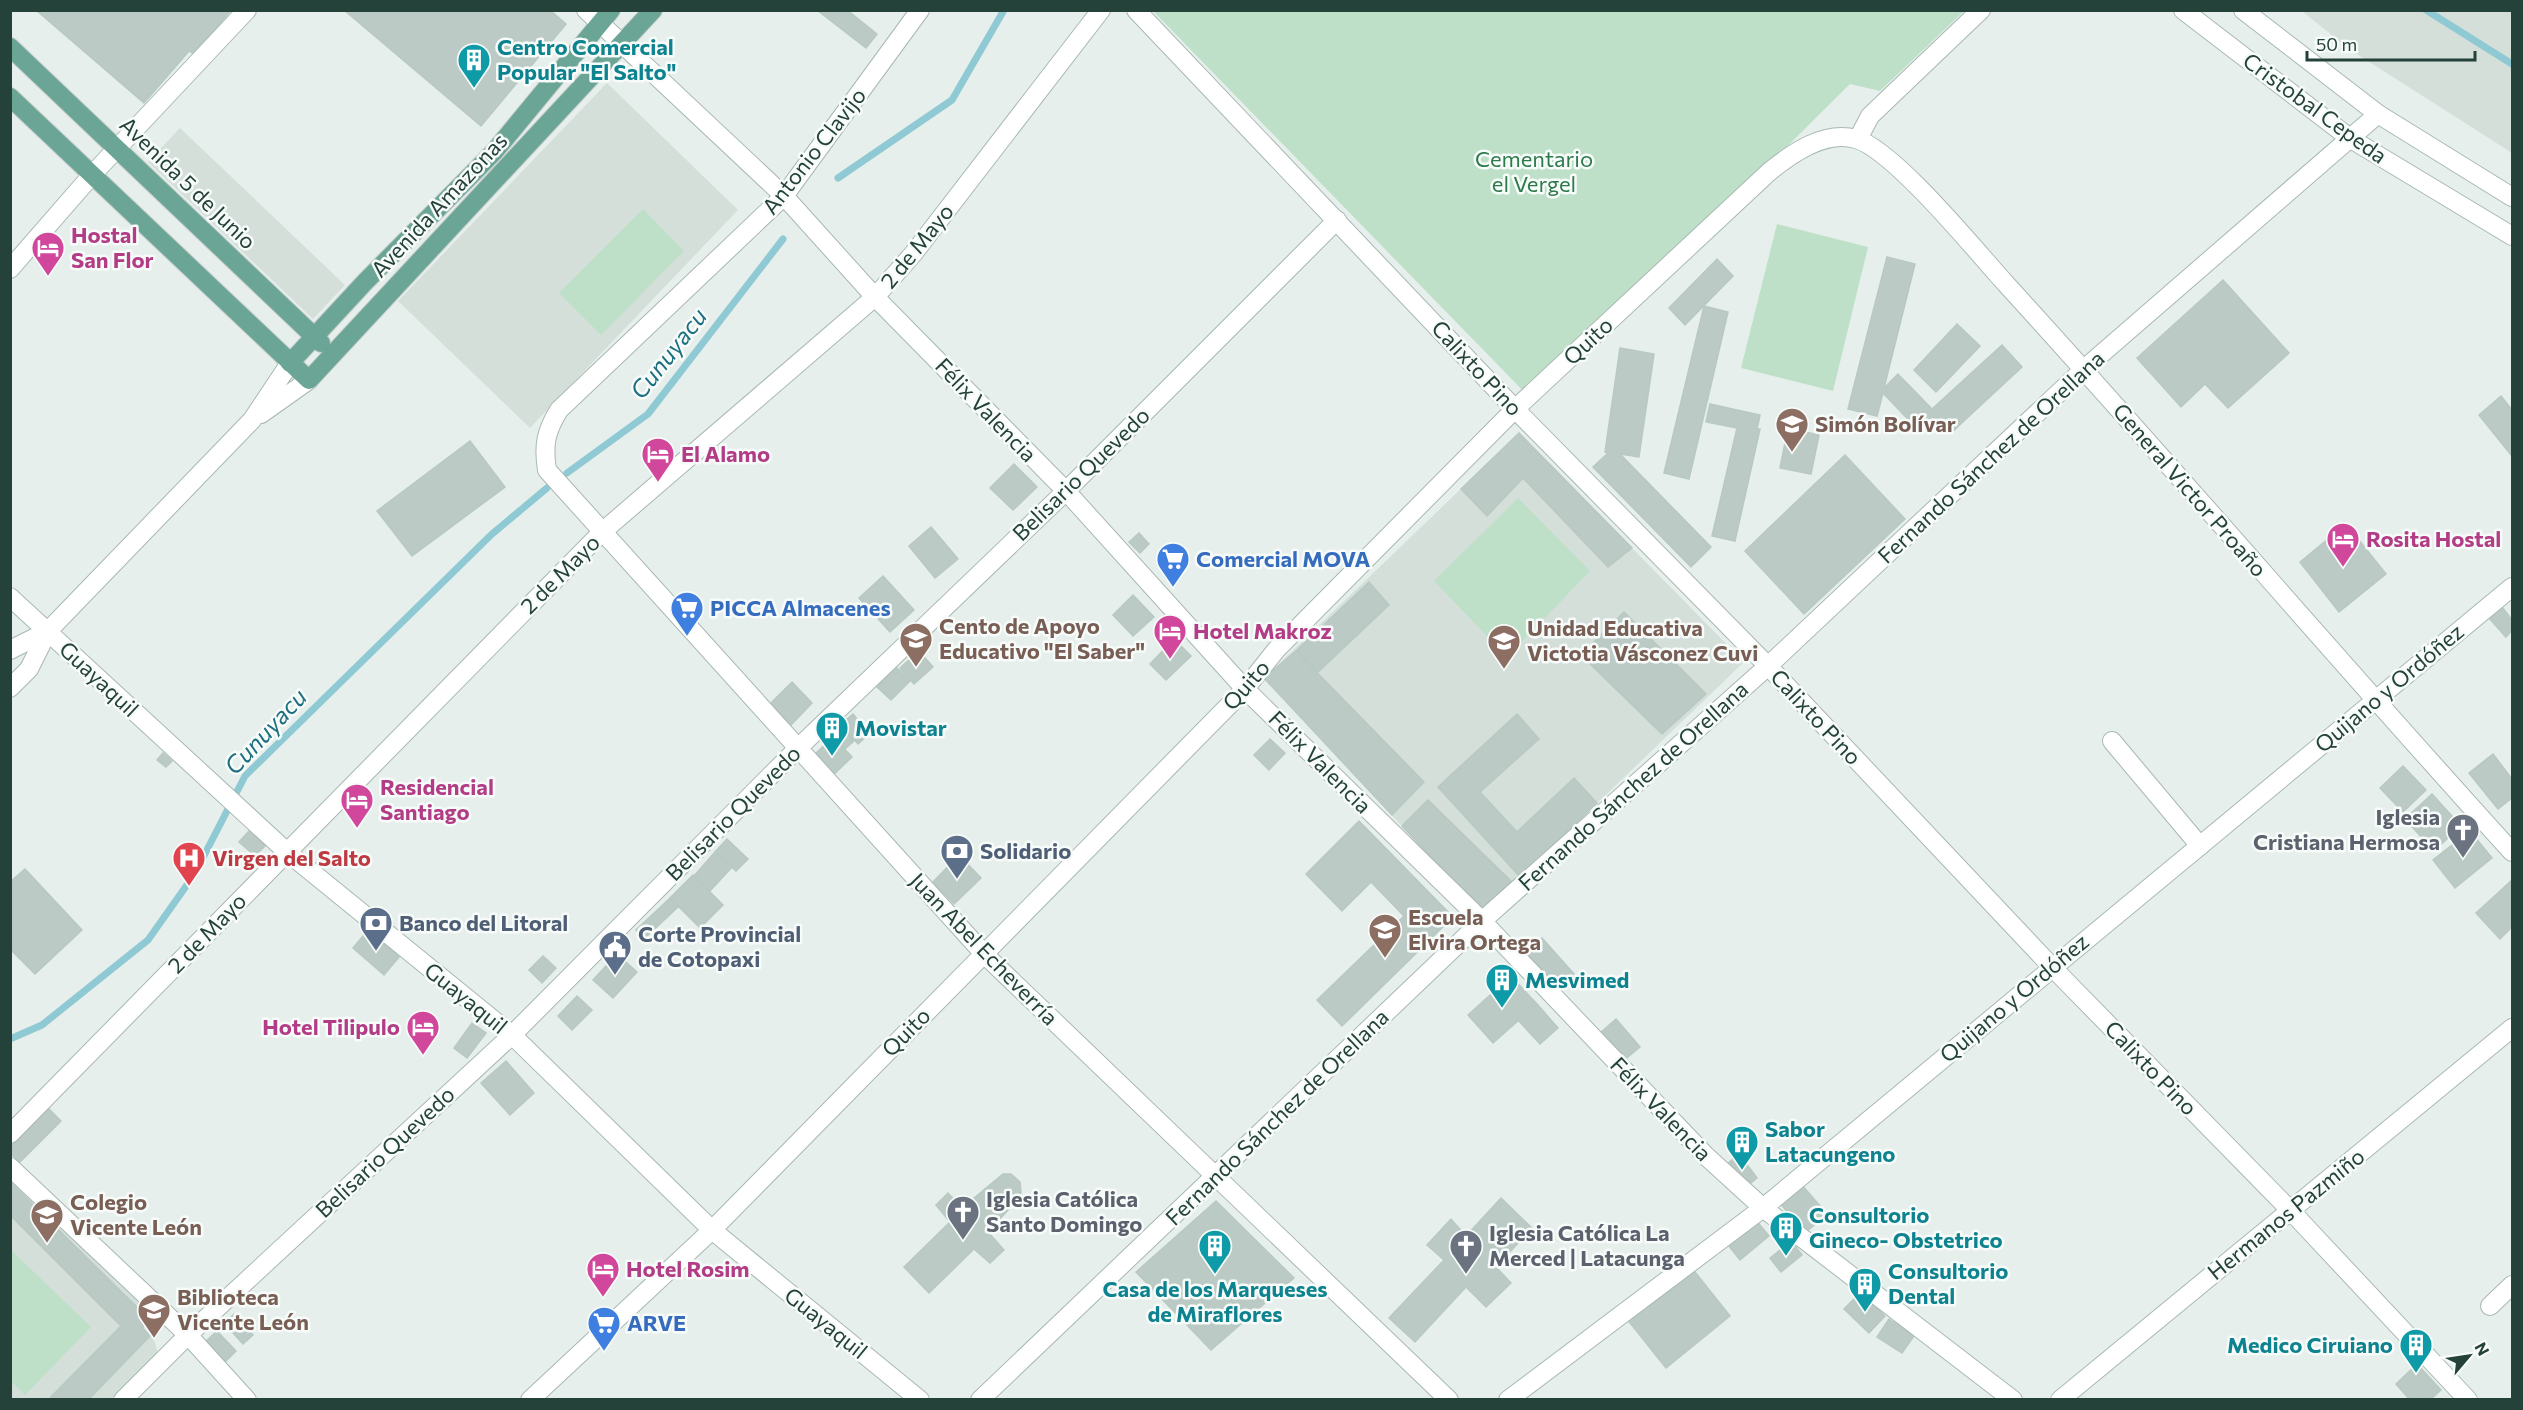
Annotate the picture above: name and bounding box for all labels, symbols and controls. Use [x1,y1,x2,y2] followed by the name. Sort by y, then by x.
[2307,24,2475,62] scale bar
[497,33,676,85] place label: Centro Comercial Popular "El Salto"
[2316,33,2357,55] text: 50 m
[456,42,492,89] building icon: Centro Comercial Popular "El Salto"
[2238,46,2393,169] street label: Cristobal Cepeda
[756,82,871,219] street label: Antonio Clavijo
[115,111,262,255] street label: Avenida 5 de Junio
[365,127,512,282] street label: Avenida Amazonas
[1475,145,1593,197] park label: Cementario el Vergel
[874,198,959,293] street label: 2 de Mayo
[71,221,154,273] place label: Hostal San Flor
[30,230,66,277] hotel icon: Hostal San Flor
[623,302,712,404] water label: Cunuyacu
[1557,311,1618,370] street label: Quito
[1426,314,1528,421] street label: Calixto Pino
[1872,345,2109,569] street label: Fernando Sánchez de Orellana
[930,352,1043,467] street label: Félix Valencia
[2108,397,2273,582] street label: General Victor Proaño
[1006,401,1155,546] street label: Belisario Quevedo
[1774,406,1810,453] school or university icon: Simón Bolívar
[1815,410,1956,437] place label: Simón Bolívar
[640,436,676,483] hotel icon: El Alamo
[681,440,770,467] place label: El Alamo
[2325,521,2361,568] hotel icon: Rosita Hostal
[2366,525,2501,552] place label: Rosita Hostal
[514,528,605,619] street label: 2 de Mayo
[1155,541,1191,588] supermarket icon: Comercial MOVA
[1196,545,1370,572] place label: Comercial MOVA
[669,590,705,637] supermarket icon: PICCA Almacenes
[710,594,891,621] place label: PICCA Almacenes
[939,612,1145,664] place label: Cento de Apoyo Educativo "El Saber"
[1152,613,1188,660] hotel icon: Hotel Makroz
[1527,614,1758,666] place label: Unidad Educativa Victotia Vásconez Cuvi
[1193,617,1332,644] place label: Hotel Makroz
[2309,617,2469,758] street label: Quijano y Ordóñez
[898,621,934,668] school or university icon: Cento de Apoyo Educativo "El Saber"
[1486,623,1522,670] school or university icon: Unidad Educativa Victotia Vásconez Cuvi
[54,635,145,722] street label: Guayaquil
[1216,654,1275,715] street label: Quito
[1765,663,1867,770] street label: Calixto Pino
[1512,675,1753,896] street label: Fernando Sánchez de Orellana
[218,682,312,780] water label: Cunuyacu
[1263,705,1377,819] street label: Félix Valencia
[814,710,850,757] building icon: Movistar
[855,714,947,741] place label: Movistar
[659,739,806,886] street label: Belisario Quevedo
[380,773,494,825] place label: Residencial Santiago
[339,782,375,829] hotel icon: Residencial Santiago
[2253,803,2440,855] place label: Iglesia Cristiana Hermosa
[2445,812,2481,859] church icon: Iglesia Cristiana Hermosa
[939,833,975,880] bank icon: Solidario
[980,837,1071,864] place label: Solidario
[171,840,207,887] hospital icon: Virgen del Salto
[212,844,371,871] place label: Virgen del Salto
[905,867,1064,1031] street label: Juan Abel Echeverría
[162,887,251,978] street label: 2 de Mayo
[1408,903,1541,955] place label: Escuela Elvira Ortega
[358,905,394,952] bank icon: Banco del Litoral
[399,909,568,936] place label: Banco del Litoral
[1367,912,1403,959] school or university icon: Escuela Elvira Ortega
[638,920,801,972] place label: Corte Provincial de Cotopaxi
[1934,927,2094,1068] street label: Quijano y Ordóñez
[597,929,633,976] public building icon: Corte Provincial de Cotopaxi
[419,956,513,1039] street label: Guayaquil
[1484,962,1520,1009] building icon: Mesvimed
[1525,966,1629,993] place label: Mesvimed
[876,1002,936,1062] street label: Quito
[1159,1003,1394,1230] street label: Fernando Sánchez de Orellana
[405,1009,441,1056] hotel icon: Hotel Tilipulo
[262,1013,400,1040] place label: Hotel Tilipulo
[2100,1015,2203,1121] street label: Calixto Pino
[1605,1051,1718,1166] street label: Félix Valencia
[310,1080,460,1223] street label: Belisario Quevedo
[1765,1115,1896,1167] place label: Sabor Latacungeno
[1724,1124,1760,1171] building icon: Sabor Latacungeno
[2202,1142,2370,1285] street label: Hermanos Pazmiño
[986,1185,1142,1237] place label: Iglesia Católica Santo Domingo
[70,1188,202,1240] place label: Colegio Vicente León
[945,1194,981,1241] church icon: Iglesia Católica Santo Domingo
[29,1197,65,1244] school or university icon: Colegio Vicente León
[1809,1201,2003,1253] place label: Consultorio Gineco- Obstetrico
[1768,1210,1804,1257] building icon: Consultorio Gineco- Obstetrico
[1489,1219,1685,1271] place label: Iglesia Católica La Merced | Latacunga
[1197,1228,1233,1275] building icon: Casa de los Marqueses de Miraflores
[1448,1228,1484,1275] church icon: Iglesia Católica La Merced | Latacunga
[585,1251,621,1298] hotel icon: Hotel Rosim
[626,1255,749,1282] place label: Hotel Rosim
[1888,1257,2008,1309] place label: Consultorio Dental
[1847,1266,1883,1313] building icon: Consultorio Dental
[1102,1275,1328,1327] place label: Casa de los Marqueses de Miraflores
[779,1281,873,1364] street label: Guayaquil
[177,1283,309,1335] place label: Biblioteca Vicente León
[136,1292,172,1339] school or university icon: Biblioteca Vicente León
[586,1305,622,1352] supermarket icon: ARVE
[627,1309,686,1336] place label: ARVE
[2439,1326,2499,1386] north arrow
[2398,1327,2434,1374] building icon: Medico Ciruiano
[2227,1331,2393,1358] place label: Medico Ciruiano
[2471,1339,2494,1358] text: N

